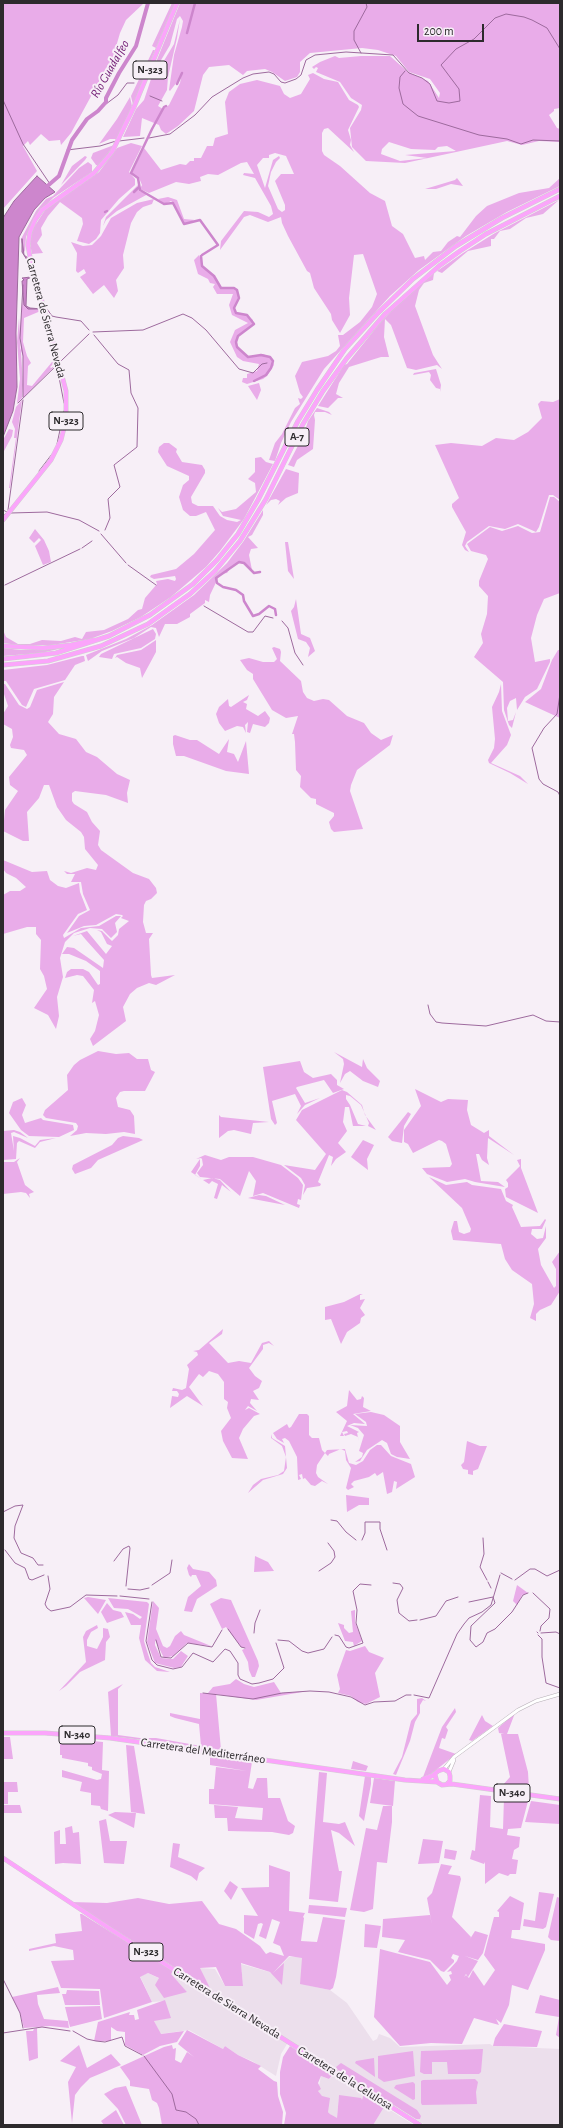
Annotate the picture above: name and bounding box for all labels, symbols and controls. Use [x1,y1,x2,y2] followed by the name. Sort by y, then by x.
[419,16,486,42] scale bar
[424,25,454,37] text: 200 m
[87,37,133,101] water label: Río Guadalfeo
[133,61,167,79] road number: N-323
[23,256,69,380] street label: Carretera de Sierra Nevada
[49,412,83,430] road number: N-323
[285,428,309,446] road number: A-7
[59,1726,95,1744] road number: N-340
[140,1735,266,1767] street label: Carretera del Mediterráneo
[494,1784,530,1802] road number: N-340
[129,1943,163,1961] road number: N-323
[171,1964,283,2042] street label: Carretera de Sierra Nevada
[295,2043,395,2113] street label: Carretera de la Celulosa

